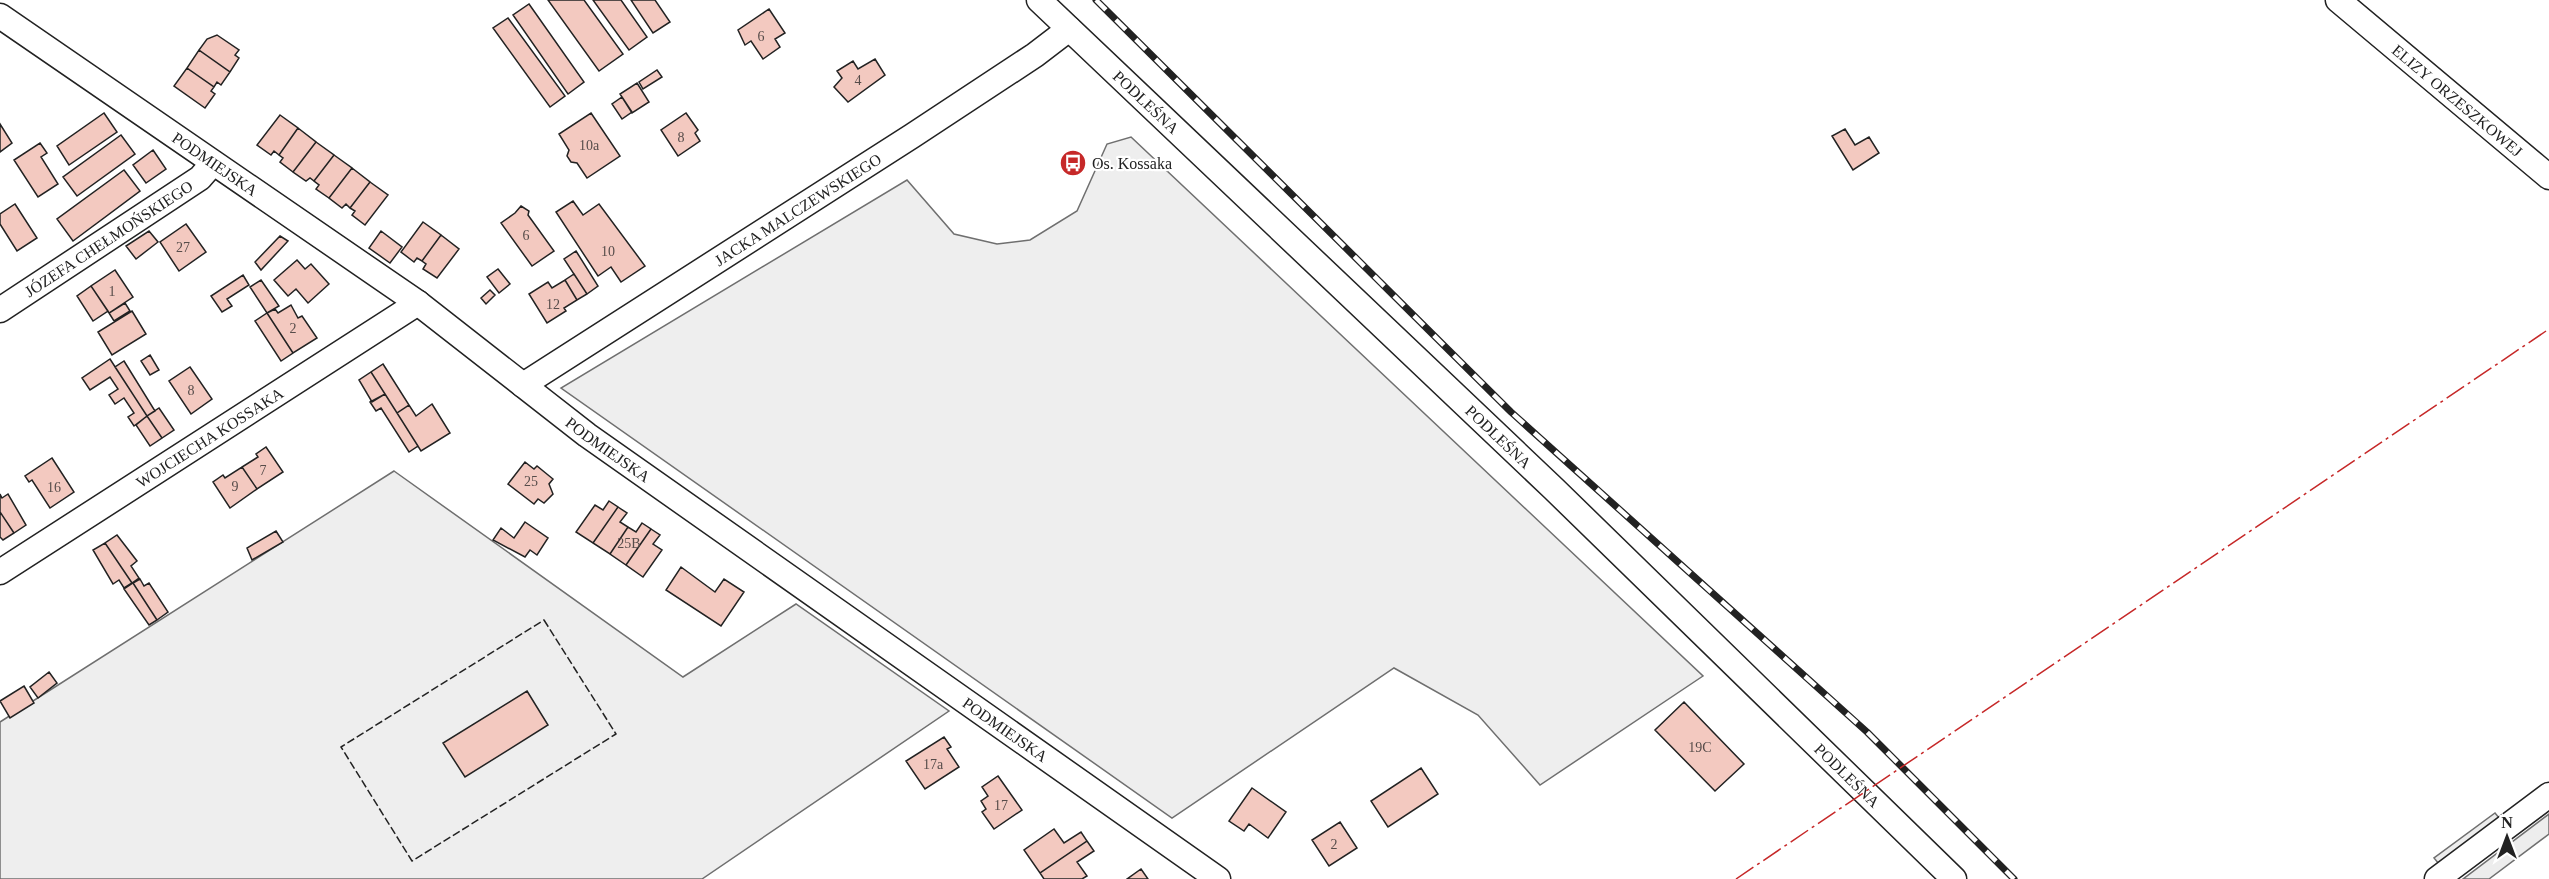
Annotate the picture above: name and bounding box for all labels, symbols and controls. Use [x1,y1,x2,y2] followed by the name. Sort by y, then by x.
[758,29,765,44] house number: 6
[2389,41,2526,160] street label: ELIZY ORZESZKOWEJ
[1110,67,1182,138] street label: PODLEŚNA
[855,73,862,88] house number: 4
[169,129,261,200] street label: PODMIEJSKA
[678,130,685,145] house number: 8
[579,138,600,153] house number: 10a
[1058,148,1088,178] bus stop icon: Os. Kossaka
[711,150,884,269] street label: JACKA MALCZEWSKIEGO
[1092,155,1172,172] place label: Os. Kossaka
[22,177,196,300] street label: JÓZEFA CHEŁMOŃSKIEGO
[523,228,530,243] house number: 6
[176,240,190,255] house number: 27
[601,244,615,259] house number: 10
[109,284,116,299] house number: 1
[546,297,560,312] house number: 12
[290,321,297,336] house number: 2
[188,383,195,398] house number: 8
[133,384,287,491] street label: WOJCIECHA KOSSAKA
[1462,402,1535,472] street label: PODLEŚNA
[562,414,654,486] street label: PODMIEJSKA
[260,463,267,478] house number: 7
[524,474,538,489] house number: 25
[232,479,239,494] house number: 9
[47,480,61,495] house number: 16
[617,536,641,551] house number: 25B
[959,694,1051,766] street label: PODMIEJSKA
[1688,740,1712,755] house number: 19C
[1811,740,1883,811] street label: PODLEŚNA
[923,757,944,772] house number: 17a
[994,798,1008,813] house number: 17
[2477,807,2537,867] north arrow
[2501,814,2513,831] text: N
[1331,837,1338,852] house number: 2

